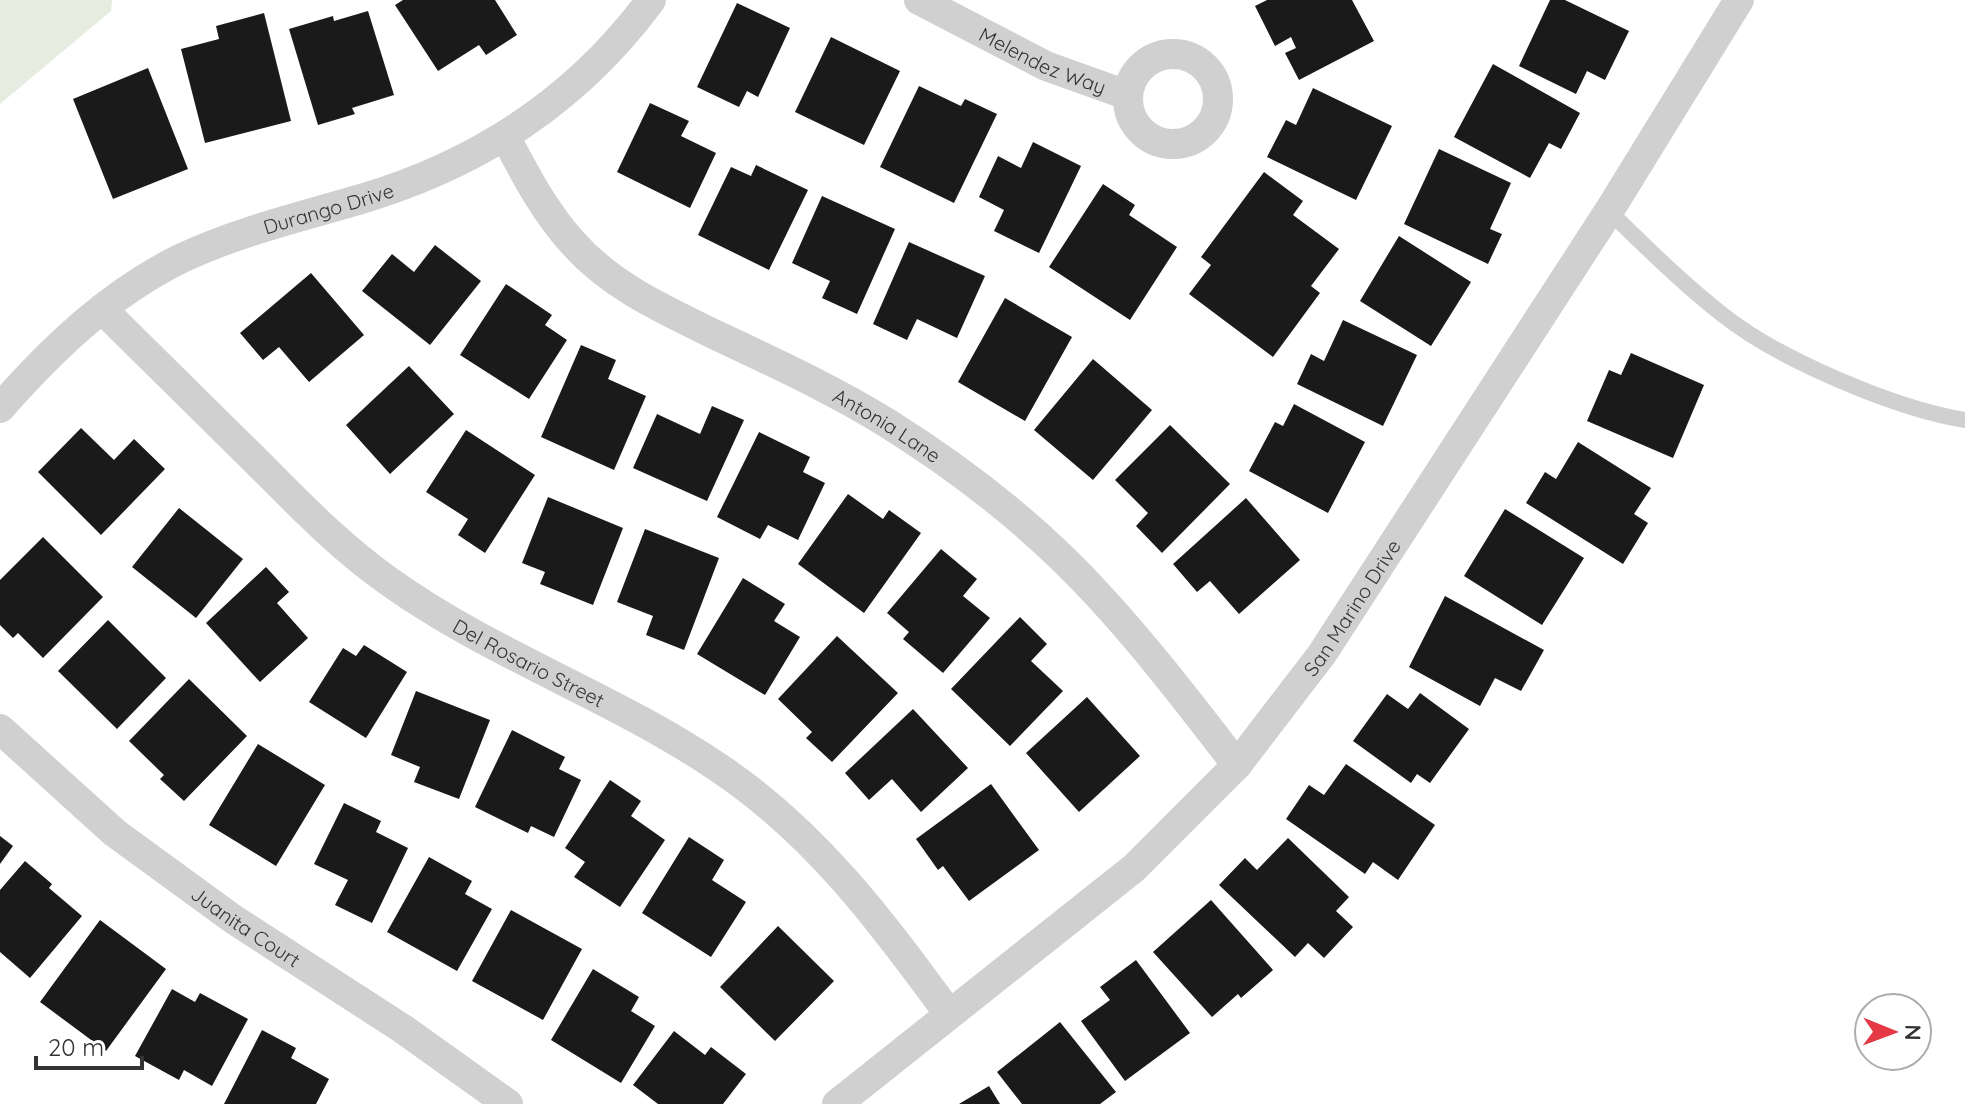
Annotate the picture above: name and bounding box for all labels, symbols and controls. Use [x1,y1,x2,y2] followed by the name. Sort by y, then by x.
[975,21,1110,99] street label: Melendez Way
[260,177,397,239] street label: Durango Drive
[829,382,946,468] street label: Antonia Lane
[1297,534,1406,681] street label: San Marino Drive
[449,613,609,712] street label: Del Rosario Street
[187,881,305,972] street label: Juanita Court
[1853,992,1933,1072] north arrow
[36,1020,142,1070] scale bar
[1899,1024,1927,1041] text: N
[48,1032,104,1062] text: 20 m

